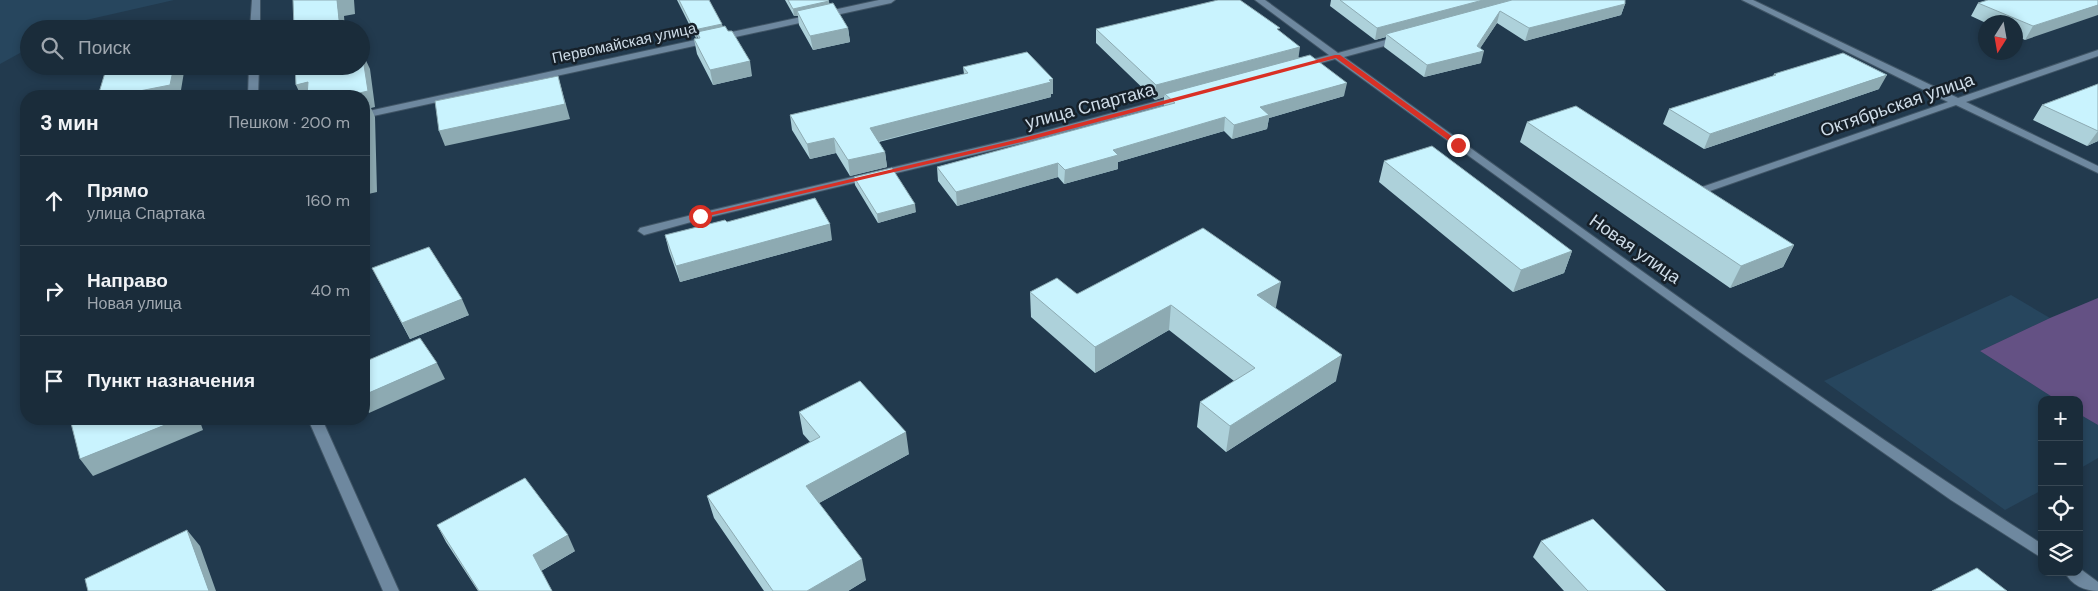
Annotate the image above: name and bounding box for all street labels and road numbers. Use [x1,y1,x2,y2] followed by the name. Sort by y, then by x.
[550,18,698,68] street label: Первомайская улица
[1817,67,1978,143] street label: Октябрьская улица
[1023,77,1158,135] street label: улица Спартака
[1585,209,1686,290] street label: Новая улица

